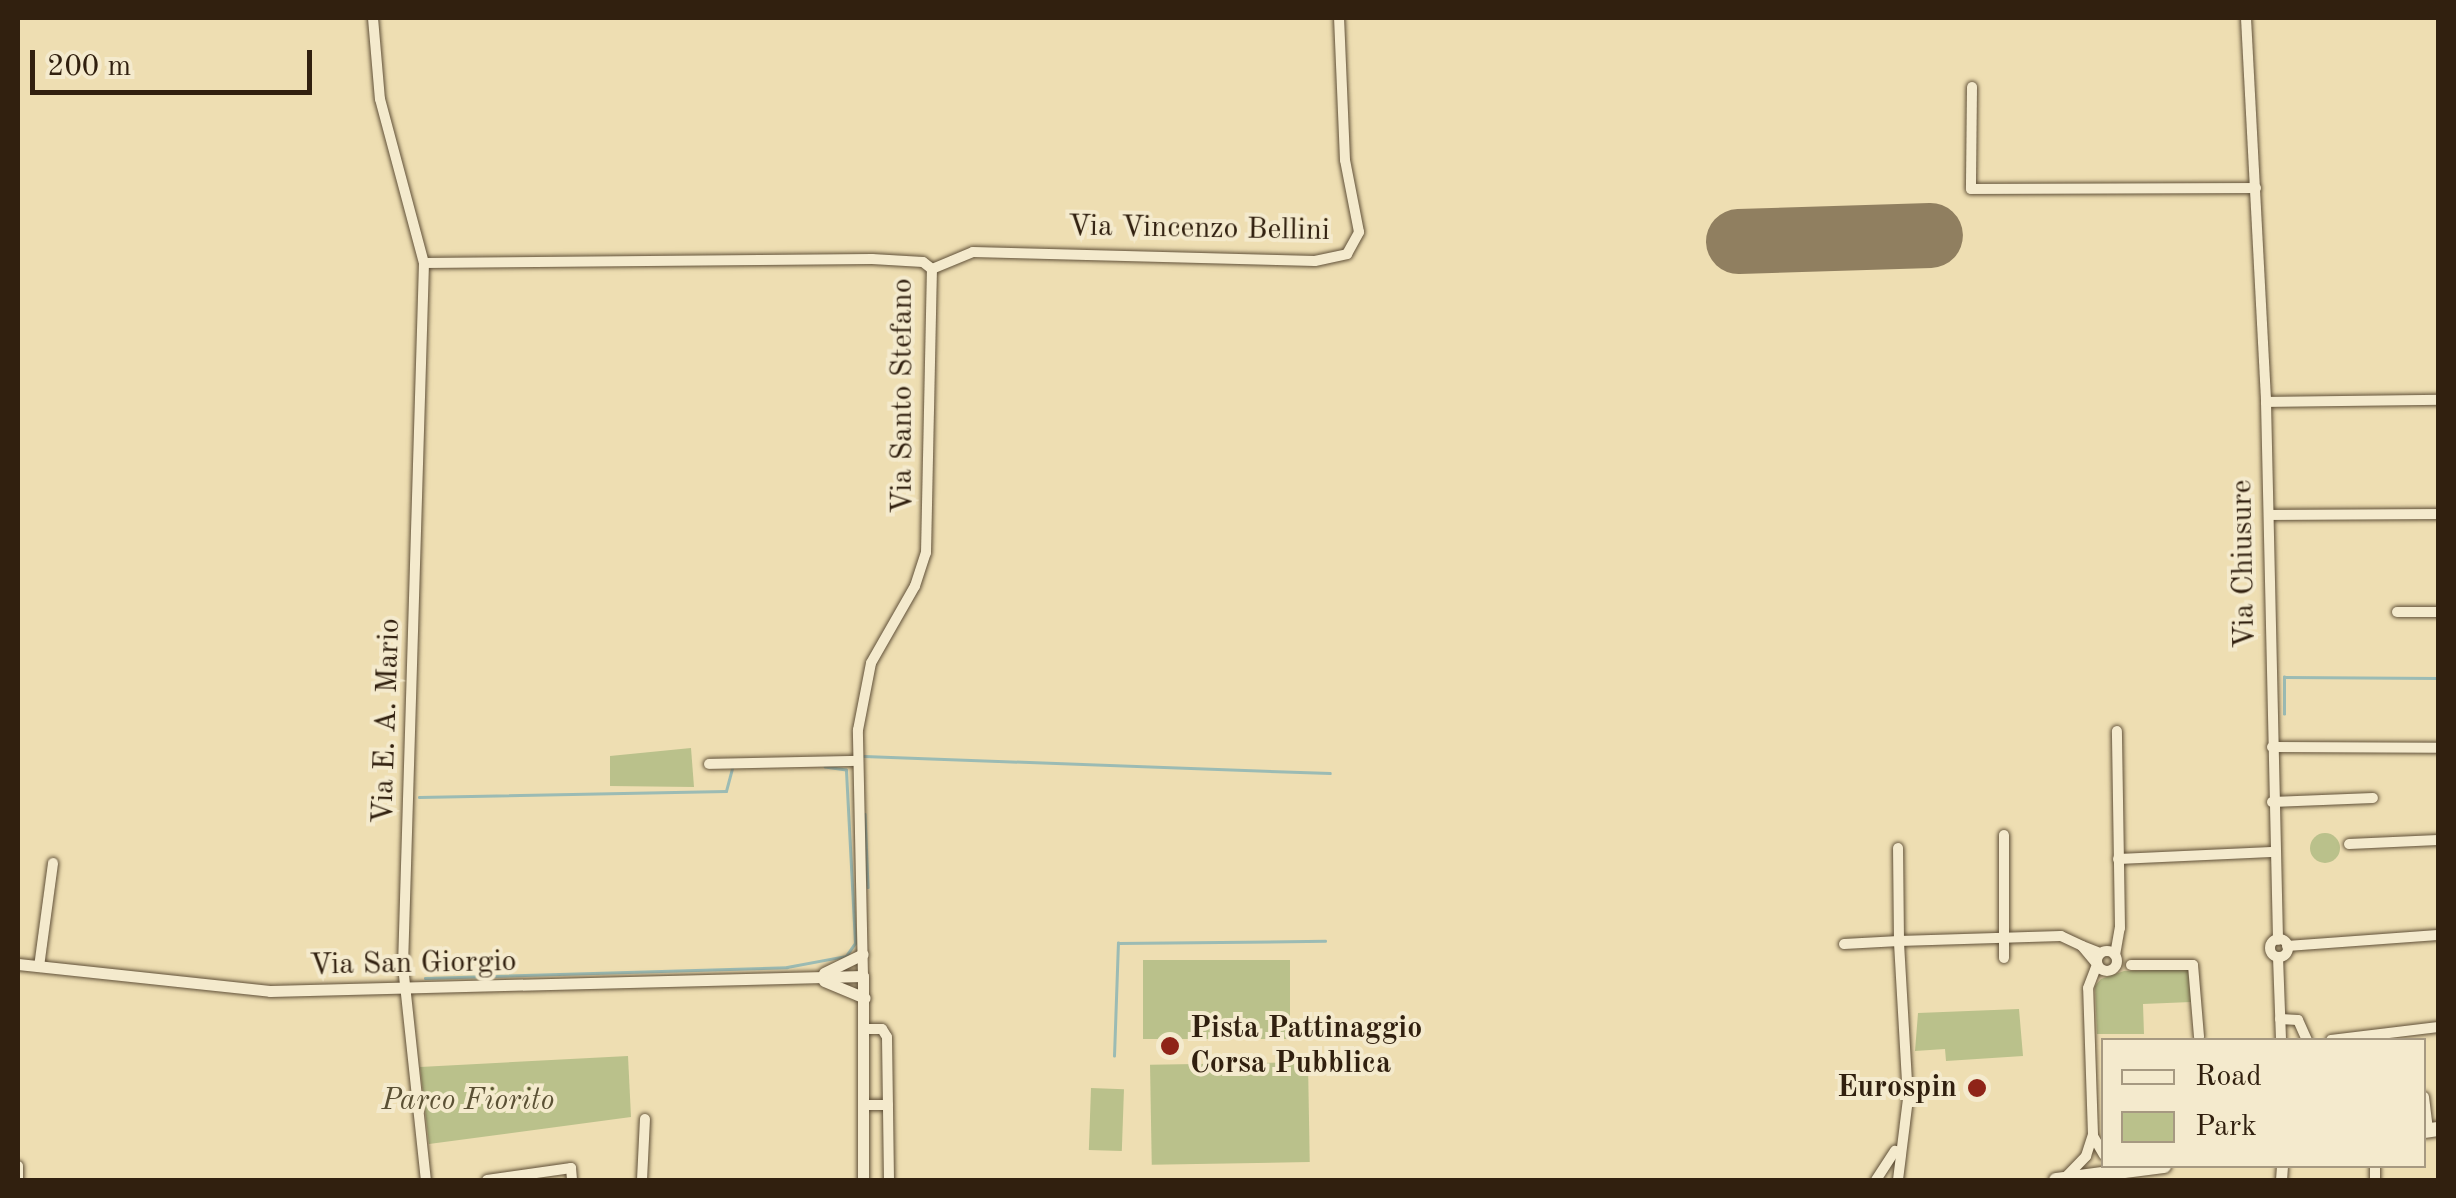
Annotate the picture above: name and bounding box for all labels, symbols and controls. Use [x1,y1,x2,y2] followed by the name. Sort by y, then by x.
[35,30,318,92] scale bar
[47,52,131,82] text: 200 m
[1068,209,1330,249] street label: Via Vincenzo Bellini
[885,278,921,514] street label: Via Santo Stefano
[2225,479,2263,649] street label: Via Chiusure
[365,618,409,824] street label: Via E. A. Mario
[309,944,517,984] street label: Via San Giorgio
[1190,1011,1422,1082] place label: Pista Pattinaggio Corsa Pubblica
[1159,1035,1181,1057] marker: Pista Pattinaggio Corsa Pubblica
[2101,1038,2426,1168] legend
[2195,1062,2262,1092] text: Road
[1837,1070,1957,1106] place label: Eurospin
[1966,1077,1988,1099] marker: Eurospin
[382,1083,554,1119] park label: Parco Fiorito
[2195,1112,2257,1142] text: Park

